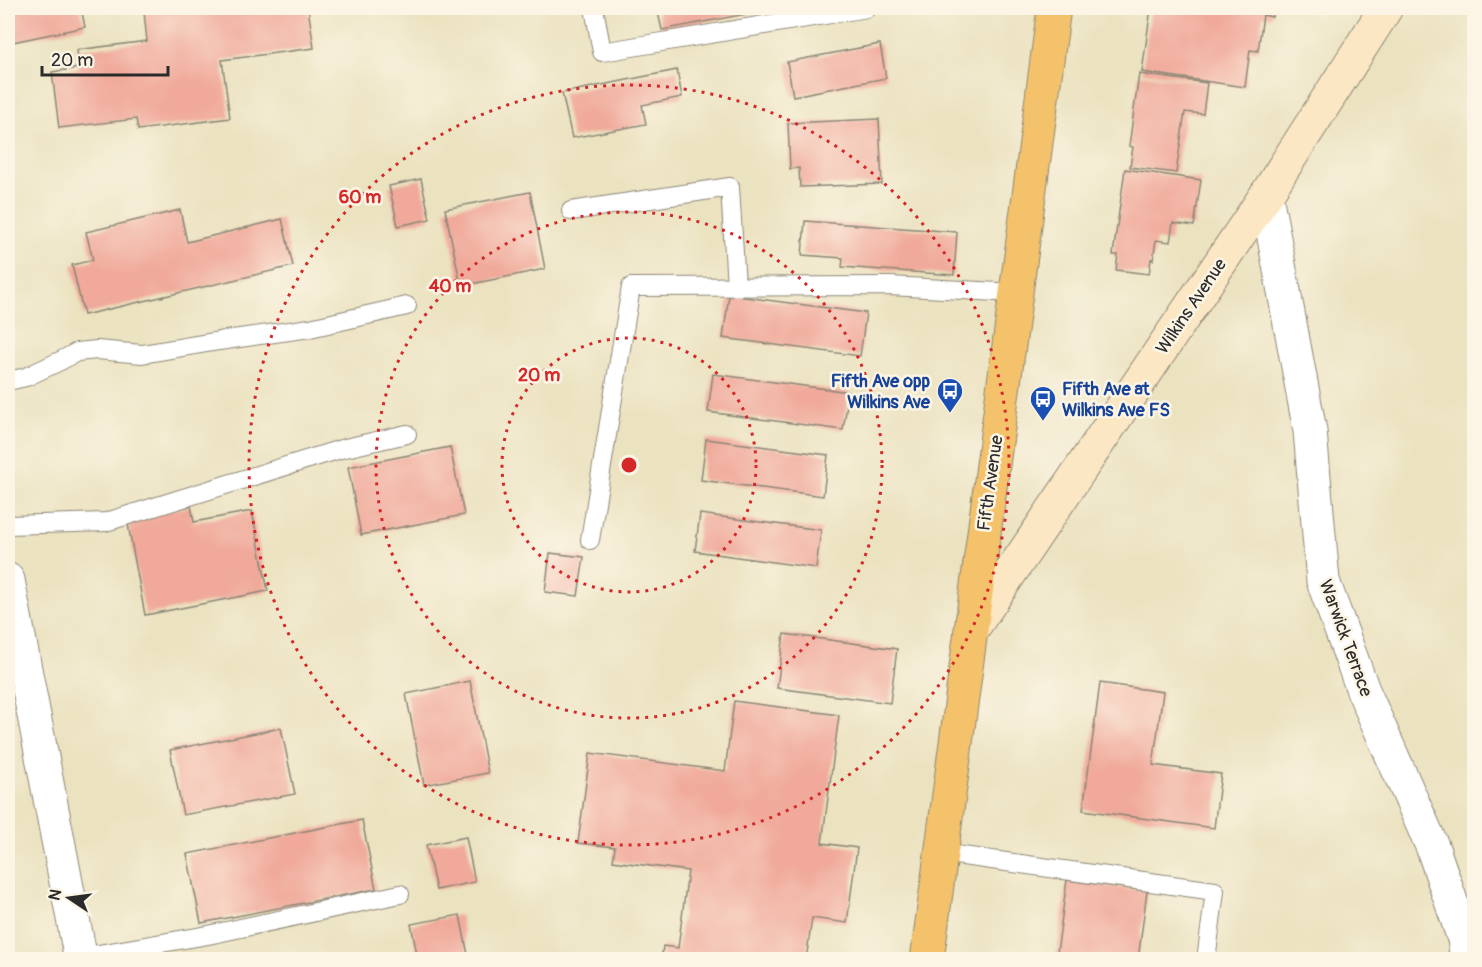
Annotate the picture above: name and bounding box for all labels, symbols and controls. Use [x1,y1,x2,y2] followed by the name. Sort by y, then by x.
[42,39,168,77] scale bar
[51,49,93,72] text: 20 m
[339,186,381,209] text: 60 m
[1151,254,1232,359] street label: Wilkins Avenue
[429,275,471,298] text: 40 m
[518,364,560,387] text: 20 m
[831,370,931,414] place label: Fifth Ave opp Wilkins Ave
[935,376,965,414] bus stop icon: Fifth Ave opp Wilkins Ave
[1062,378,1170,422] place label: Fifth Ave at Wilkins Ave FS
[1028,384,1058,422] bus stop icon: Fifth Ave at Wilkins Ave FS
[972,434,1009,532] street label: Fifth Avenue
[619,455,639,475] centre of rings
[1314,576,1377,700] street label: Warwick Terrace
[39,868,99,928] north arrow
[44,887,66,902] text: N

